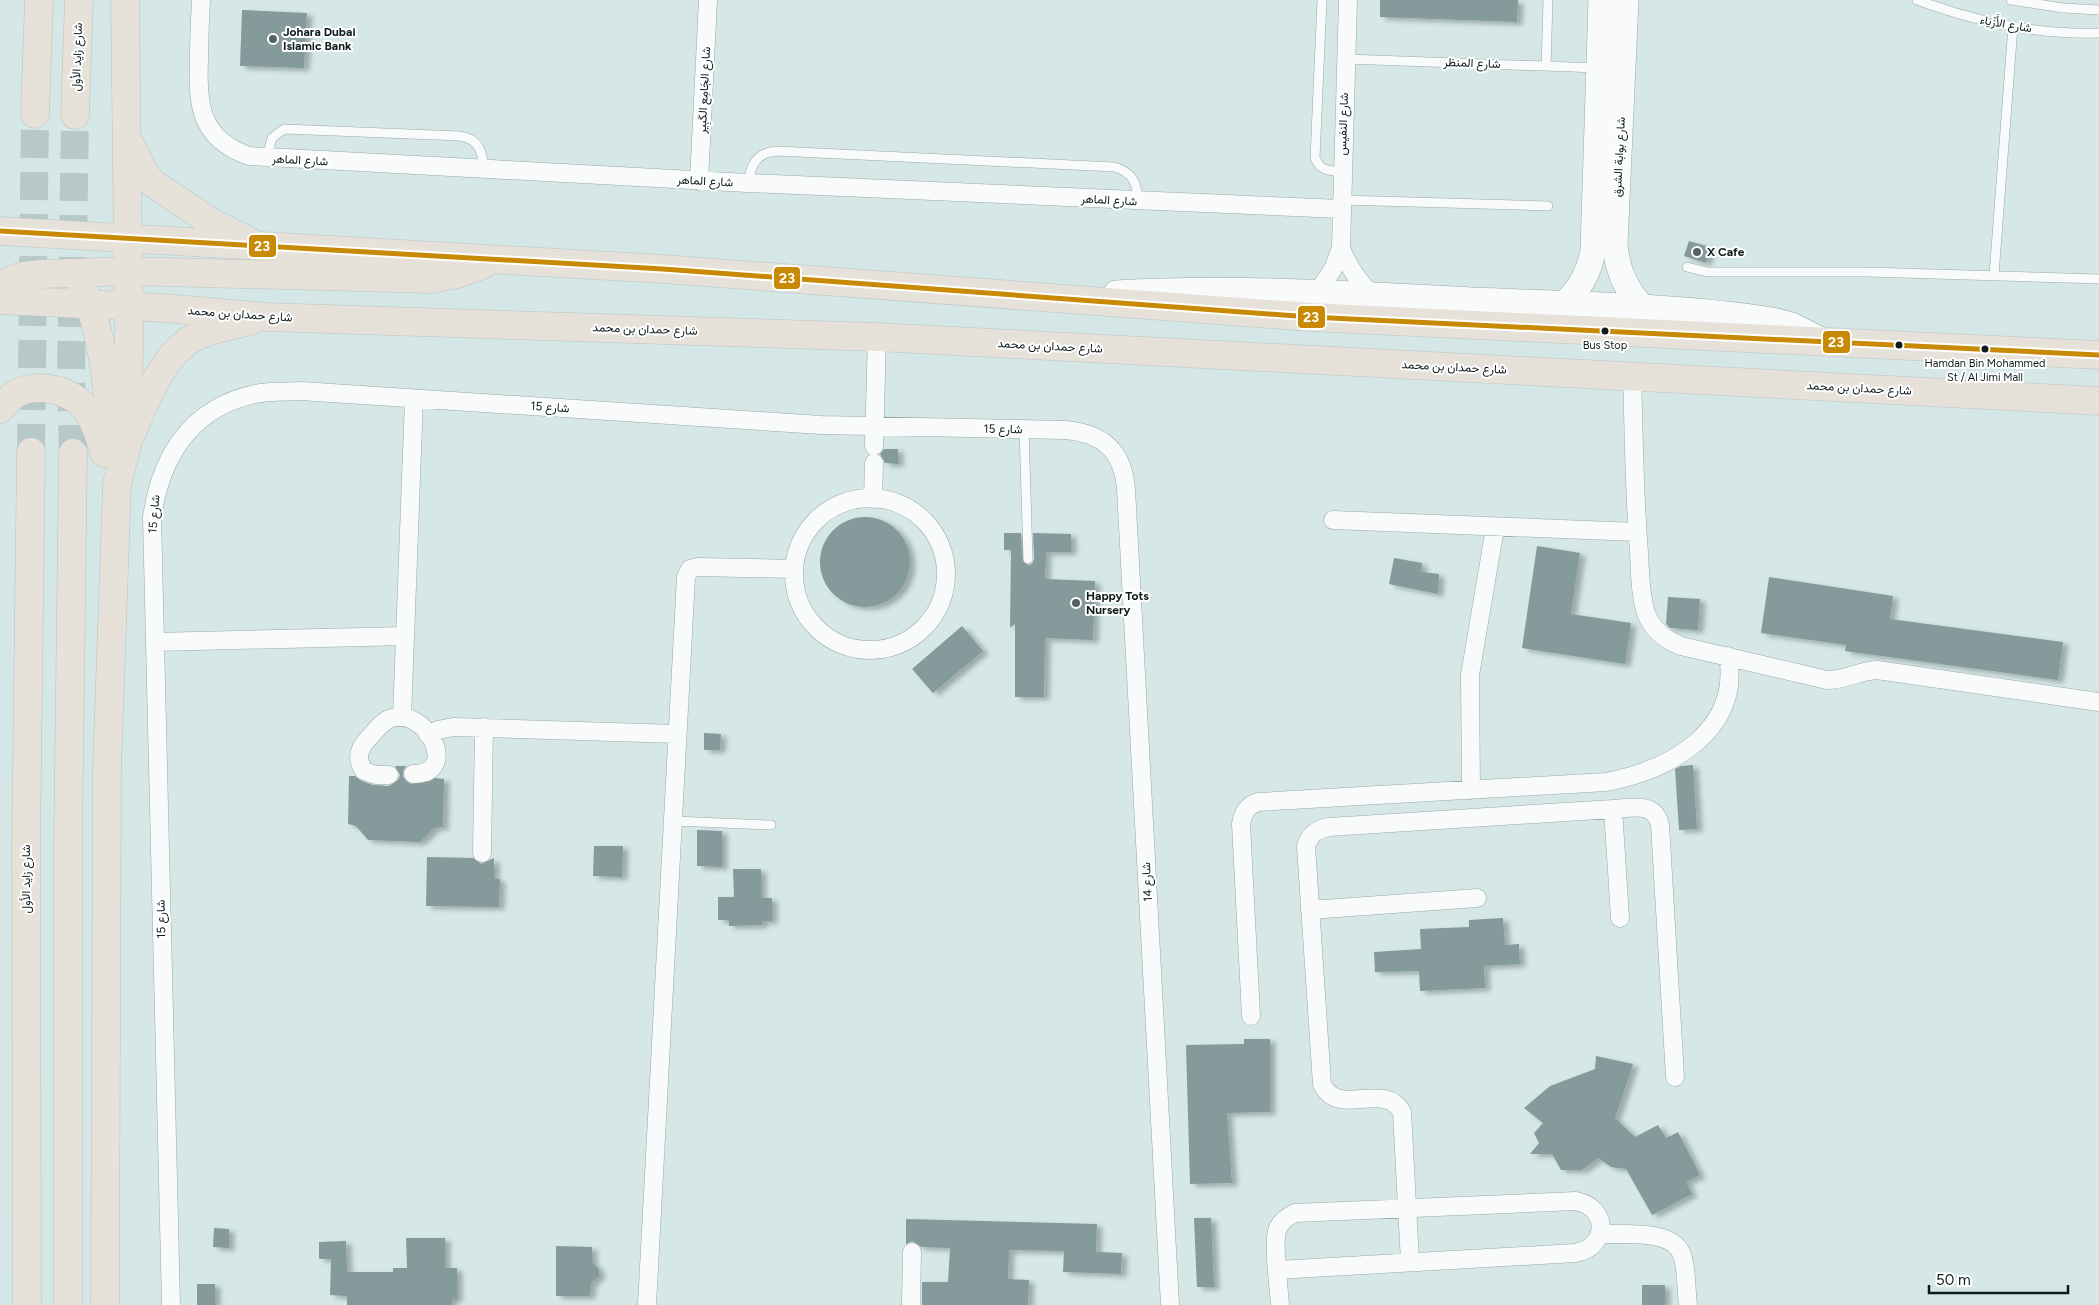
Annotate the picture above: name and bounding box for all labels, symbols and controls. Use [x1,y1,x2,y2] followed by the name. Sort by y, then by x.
[1979,10,2033,37] street label: شارع الأَزْيَاء
[69,22,87,92] street label: شارع زايد الأول
[283,25,356,53] place label: Johara Dubai Islamic Bank
[267,33,279,45] marker: Johara Dubai Islamic Bank
[695,46,715,135] street label: شارع الجَامِع الكَبِير
[1442,55,1501,73] street label: شارع المنظر
[1335,92,1353,156] street label: شارع النفيس
[1610,116,1630,198] street label: شارع بوابة الشرق
[270,151,328,170] street label: شارع الماهر
[675,172,733,191] street label: شارع الماهر
[1079,191,1137,210] street label: شارع الماهر
[248,234,277,258] line badge: 23
[254,238,270,255] text: 23
[1707,245,1745,259] place label: X Cafe
[1691,246,1703,258] marker: X Cafe
[773,266,801,290] line badge: 23
[779,270,795,287] text: 23
[187,303,293,327] street label: شارع حمدان بن محمد
[1297,305,1326,329] line badge: 23
[1303,309,1319,326] text: 23
[592,320,698,340] street label: شارع حمدان بن محمد
[1600,326,1610,336] marker: Bus Stop
[1822,330,1851,354] line badge: 23
[1828,334,1844,351] text: 23
[997,336,1103,358] street label: شارع حمدان بن محمد
[1583,339,1628,352] place label: Bus Stop
[1894,340,1904,350] unlabelled marker
[1980,344,1990,354] marker: Hamdan Bin Mohammed St / Al Jimi Mall
[1401,357,1507,379] street label: شارع حمدان بن محمد
[1925,357,2045,384] place label: Hamdan Bin Mohammed St / Al Jimi Mall
[1806,378,1912,400] street label: شارع حمدان بن محمد
[530,399,570,417] street label: شارع 15
[983,422,1023,438] street label: شارع 15
[145,494,165,534] street label: شارع 15
[1086,589,1149,617] place label: Happy Tots Nursery
[1070,597,1082,609] marker: Happy Tots Nursery
[19,845,35,913] street label: شارع زايد الأول
[1139,862,1157,902] street label: شارع 14
[154,899,170,939] street label: شارع 15
[1929,1262,2068,1294] scale bar
[1936,1271,1971,1289] text: 50 m

